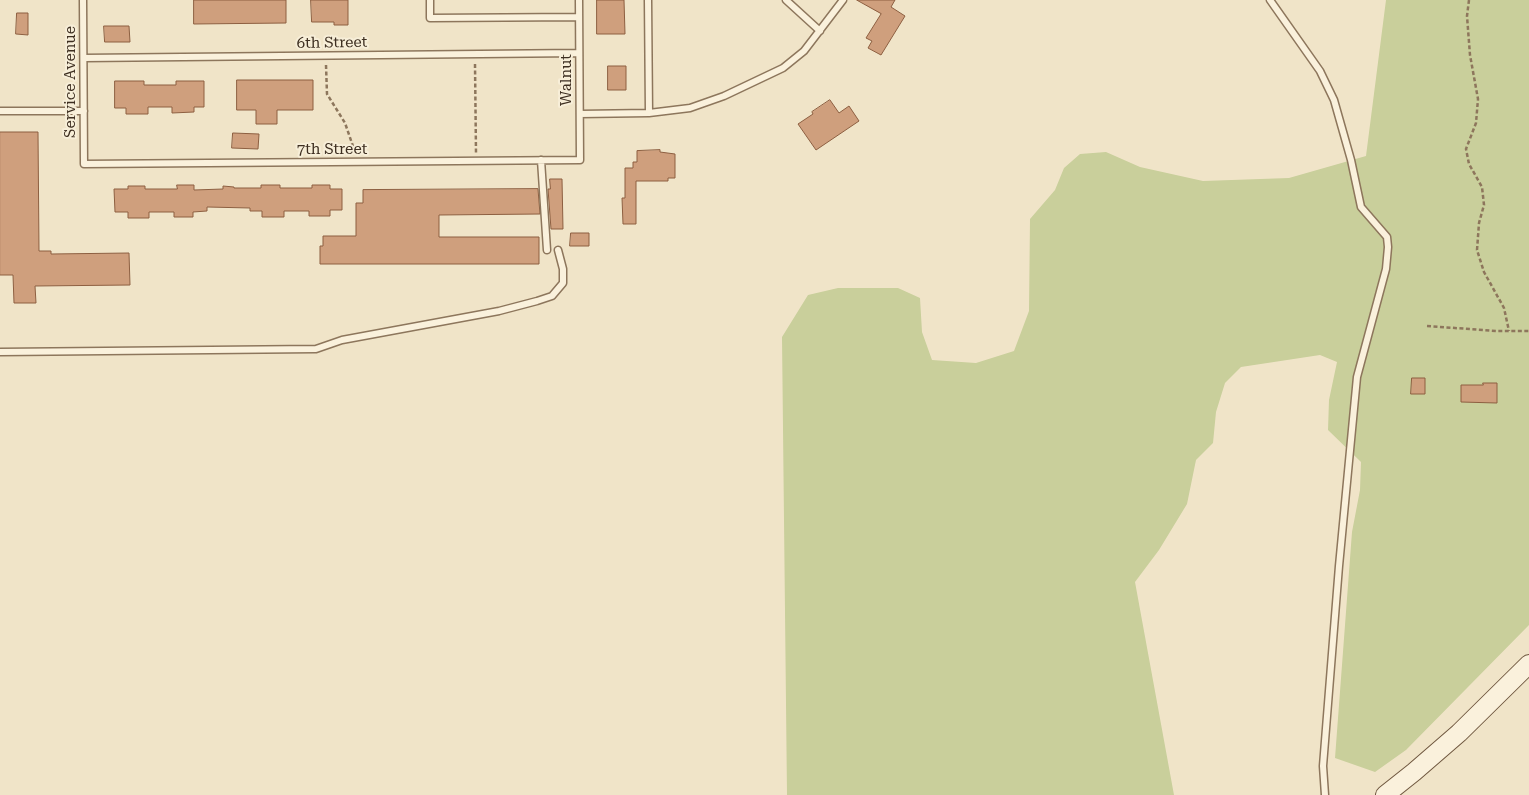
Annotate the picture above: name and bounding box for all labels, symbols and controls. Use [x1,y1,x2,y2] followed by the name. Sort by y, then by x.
[62,26,80,138] street label: Service Avenue
[297,33,367,53] street label: 6th Street
[558,54,576,106] street label: Walnut
[297,141,367,159] street label: 7th Street

